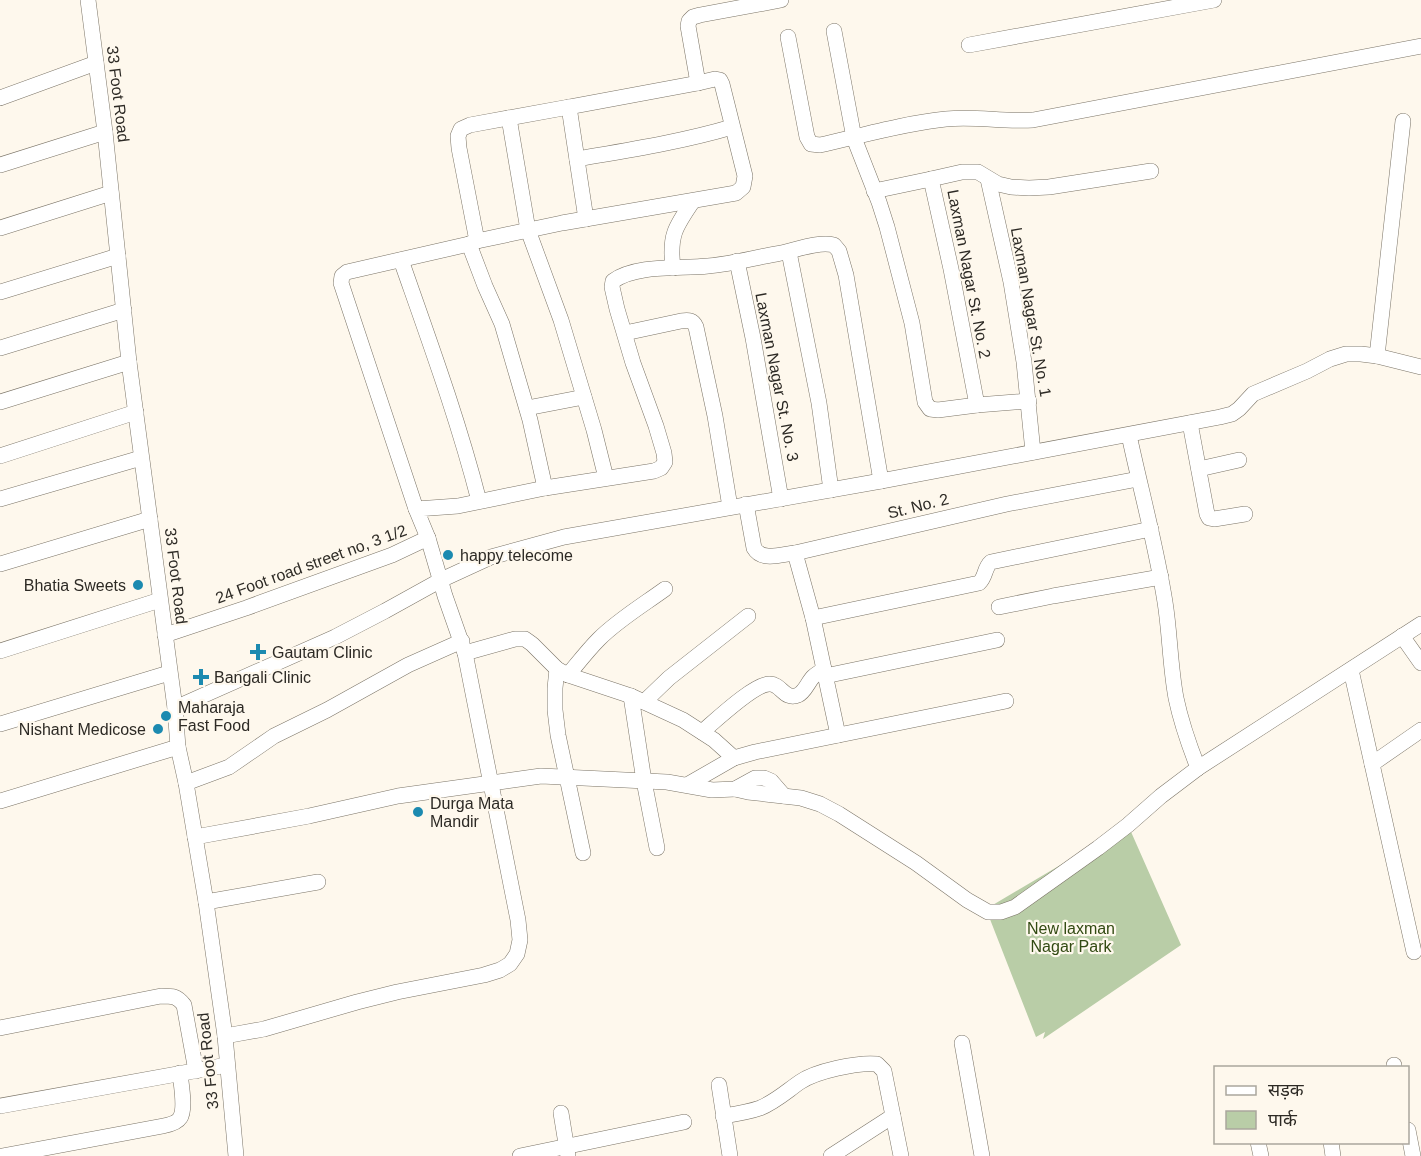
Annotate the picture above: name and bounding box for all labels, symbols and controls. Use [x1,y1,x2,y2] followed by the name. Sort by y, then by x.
[104,45,132,143] street label: 33 Foot Road
[944,188,994,360] street label: Laxman Nagar St. No. 2
[1008,226,1054,398] street label: Laxman Nagar St. No. 1
[752,291,802,463] street label: Laxman Nagar St. No. 3
[886,490,950,522] street label: St. No. 2
[213,521,409,607] street label: 24 Foot road street no, 3 1/2
[162,527,190,625] street label: 33 Foot Road
[460,547,573,564] place label: happy telecome
[441,548,455,562] marker: happy telecome
[24,577,126,594] place label: Bhatia Sweets
[131,578,145,592] marker: Bhatia Sweets
[249,643,267,661] marker: Gautam Clinic
[272,644,372,661] place label: Gautam Clinic
[192,668,210,686] marker: Bangali Clinic
[214,669,311,686] place label: Bangali Clinic
[178,699,250,734] place label: Maharaja Fast Food
[159,709,173,723] marker: Maharaja Fast Food
[19,721,146,738] place label: Nishant Medicose
[151,722,165,736] marker: Nishant Medicose
[430,795,514,830] place label: Durga Mata Mandir
[411,805,425,819] marker: Durga Mata Mandir
[1027,920,1115,955] park label: New laxman Nagar Park
[194,1012,222,1110] street label: 33 Foot Road
[1214,1066,1409,1144] legend
[1268,1080,1305,1100] text: सड़क
[1268,1109,1298,1130] text: पार्क

